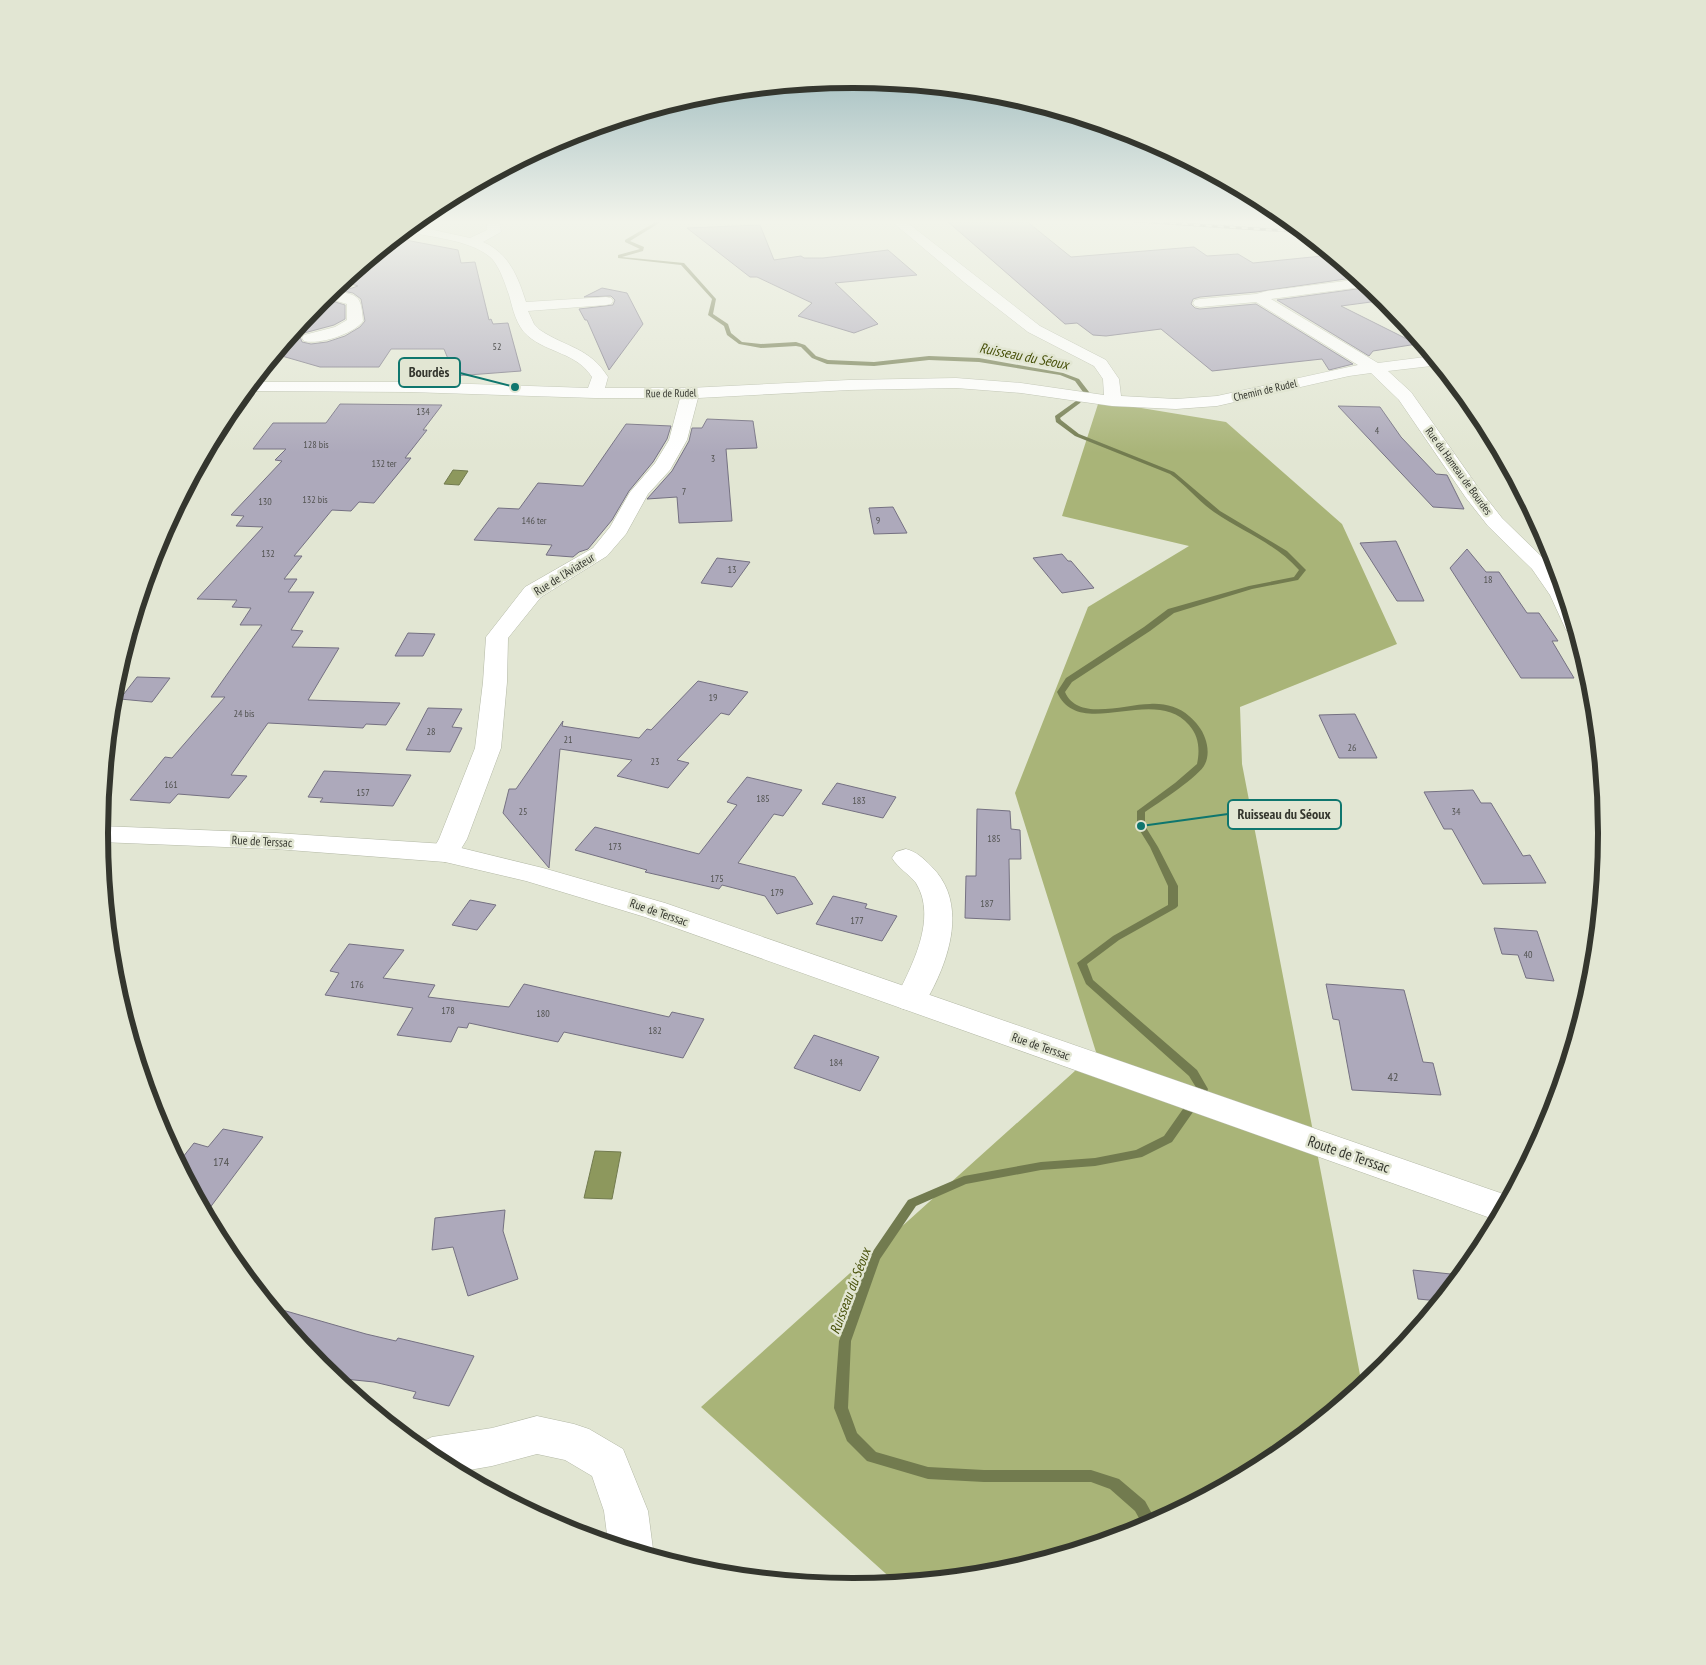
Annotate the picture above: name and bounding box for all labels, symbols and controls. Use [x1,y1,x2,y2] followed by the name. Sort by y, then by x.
[978,339,1072,374] water label: Ruisseau du Séoux
[493,340,502,353] house number: 52
[399,358,460,387] callout: Bourdès
[409,363,449,381] text: Bourdès
[1232,376,1299,404] street label: Chemin de Rudel
[646,386,697,400] street label: Rue de Rudel
[416,405,430,418] house number: 134
[1375,424,1380,437] house number: 4
[1423,425,1496,518] street label: Rue du Hameau de Bourdes
[303,438,329,451] house number: 128 bis
[711,452,715,465] house number: 3
[371,457,397,470] house number: 132 ter
[682,485,686,498] house number: 7
[302,493,328,506] house number: 132 bis
[258,495,272,508] house number: 130
[521,514,547,527] house number: 146 ter
[876,514,880,527] house number: 9
[261,547,275,560] house number: 132
[531,549,598,599] street label: Rue de l'Aviateur
[728,563,737,576] house number: 13
[1484,573,1493,586] house number: 18
[709,691,718,704] house number: 19
[233,707,255,720] house number: 24 bis
[427,725,436,738] house number: 28
[564,733,573,746] house number: 21
[1348,741,1357,754] house number: 26
[651,755,660,768] house number: 23
[164,778,178,791] house number: 161
[356,786,370,799] house number: 157
[756,792,770,805] house number: 185
[852,794,866,807] house number: 183
[1228,800,1341,829] callout: Ruisseau du Séoux
[519,805,528,818] house number: 25
[1237,805,1331,823] text: Ruisseau du Séoux
[1452,805,1461,818] house number: 34
[231,832,293,850] street label: Rue de Terssac
[987,832,1001,845] house number: 185
[608,840,622,853] house number: 173
[710,872,724,885] house number: 175
[770,886,784,899] house number: 179
[628,895,691,929] street label: Rue de Terssac
[980,897,994,910] house number: 187
[850,914,864,927] house number: 177
[1524,948,1533,961] house number: 40
[350,978,364,991] house number: 176
[441,1004,455,1017] house number: 178
[536,1007,550,1020] house number: 180
[648,1024,662,1037] house number: 182
[1010,1029,1073,1063] street label: Rue de Terssac
[829,1056,843,1069] house number: 184
[1388,1069,1398,1084] house number: 42
[1306,1131,1393,1177] street label: Route de Terssac
[213,1154,230,1169] house number: 174
[825,1244,875,1336] water label: Ruisseau du Séoux

